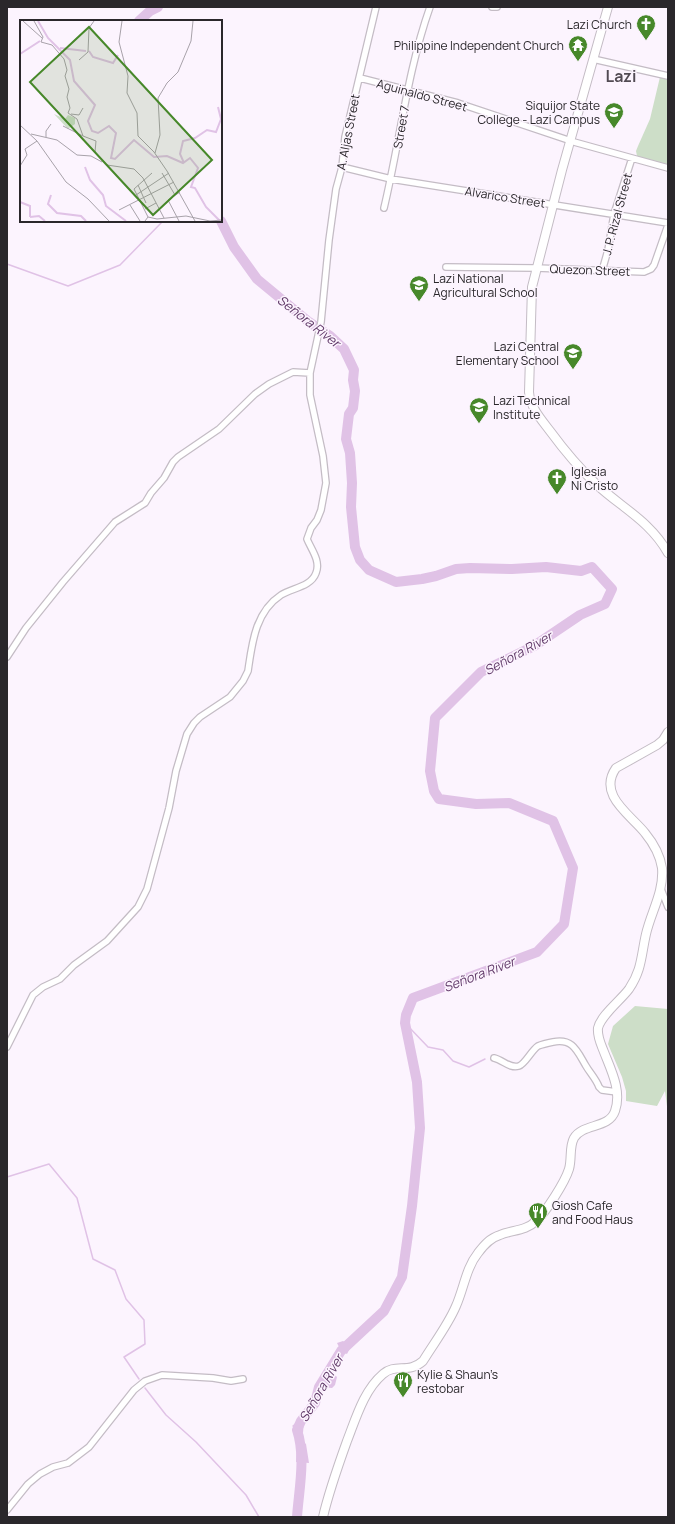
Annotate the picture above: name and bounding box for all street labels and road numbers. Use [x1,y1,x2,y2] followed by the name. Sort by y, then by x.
[375,75,469,115] street label: Aguinaldo Street
[332,92,364,171] street label: A. Aljas Street
[389,104,413,150] street label: Street 7
[598,171,636,257] street label: J. P. Rizal Street
[464,182,547,212] street label: Alvarico Street
[549,260,631,280] street label: Quezon Street

